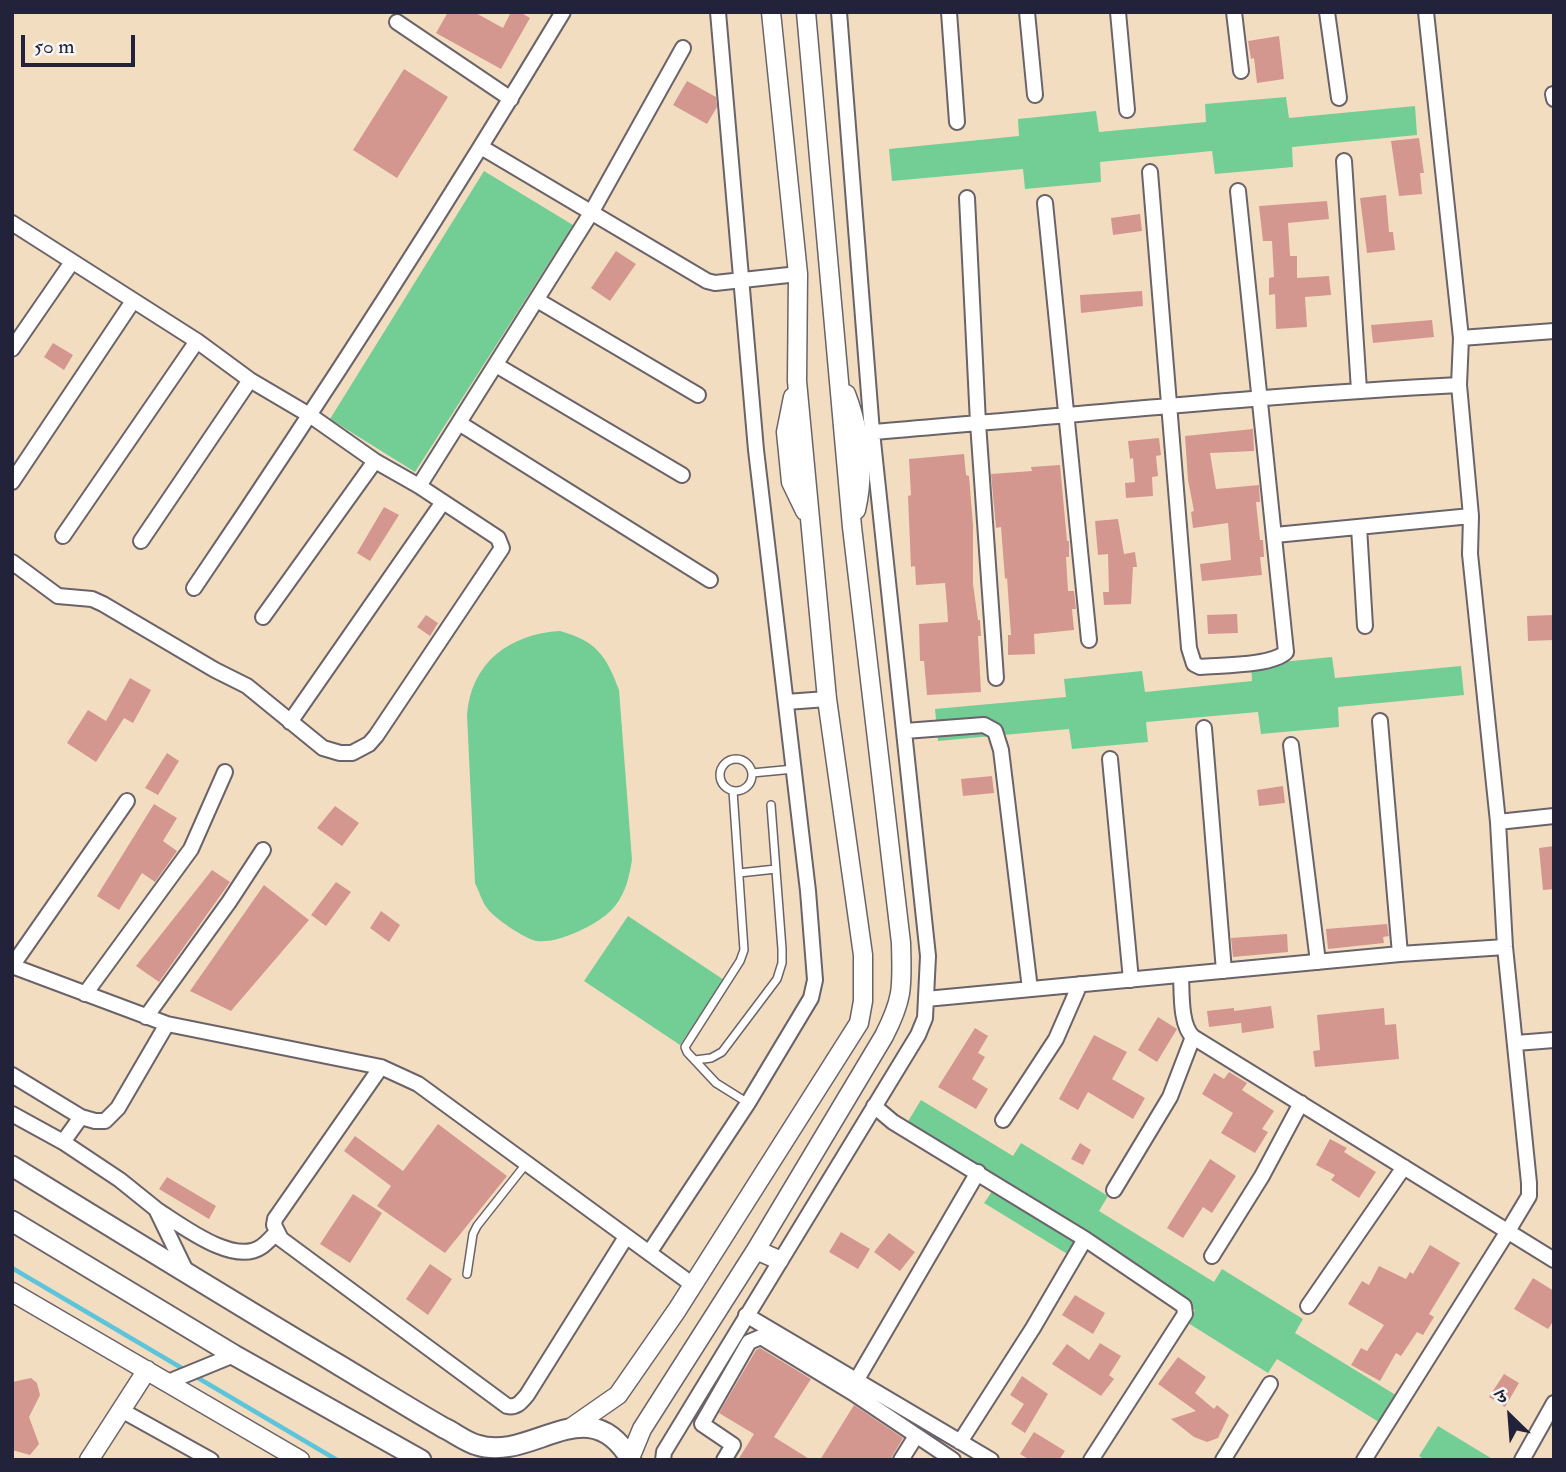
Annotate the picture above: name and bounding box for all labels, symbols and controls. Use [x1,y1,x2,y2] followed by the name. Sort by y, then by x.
[24,21,138,65] scale bar
[34,33,75,60] text: 50 m
[1475,1381,1545,1451] north arrow
[1492,1384,1511,1410] text: उ

